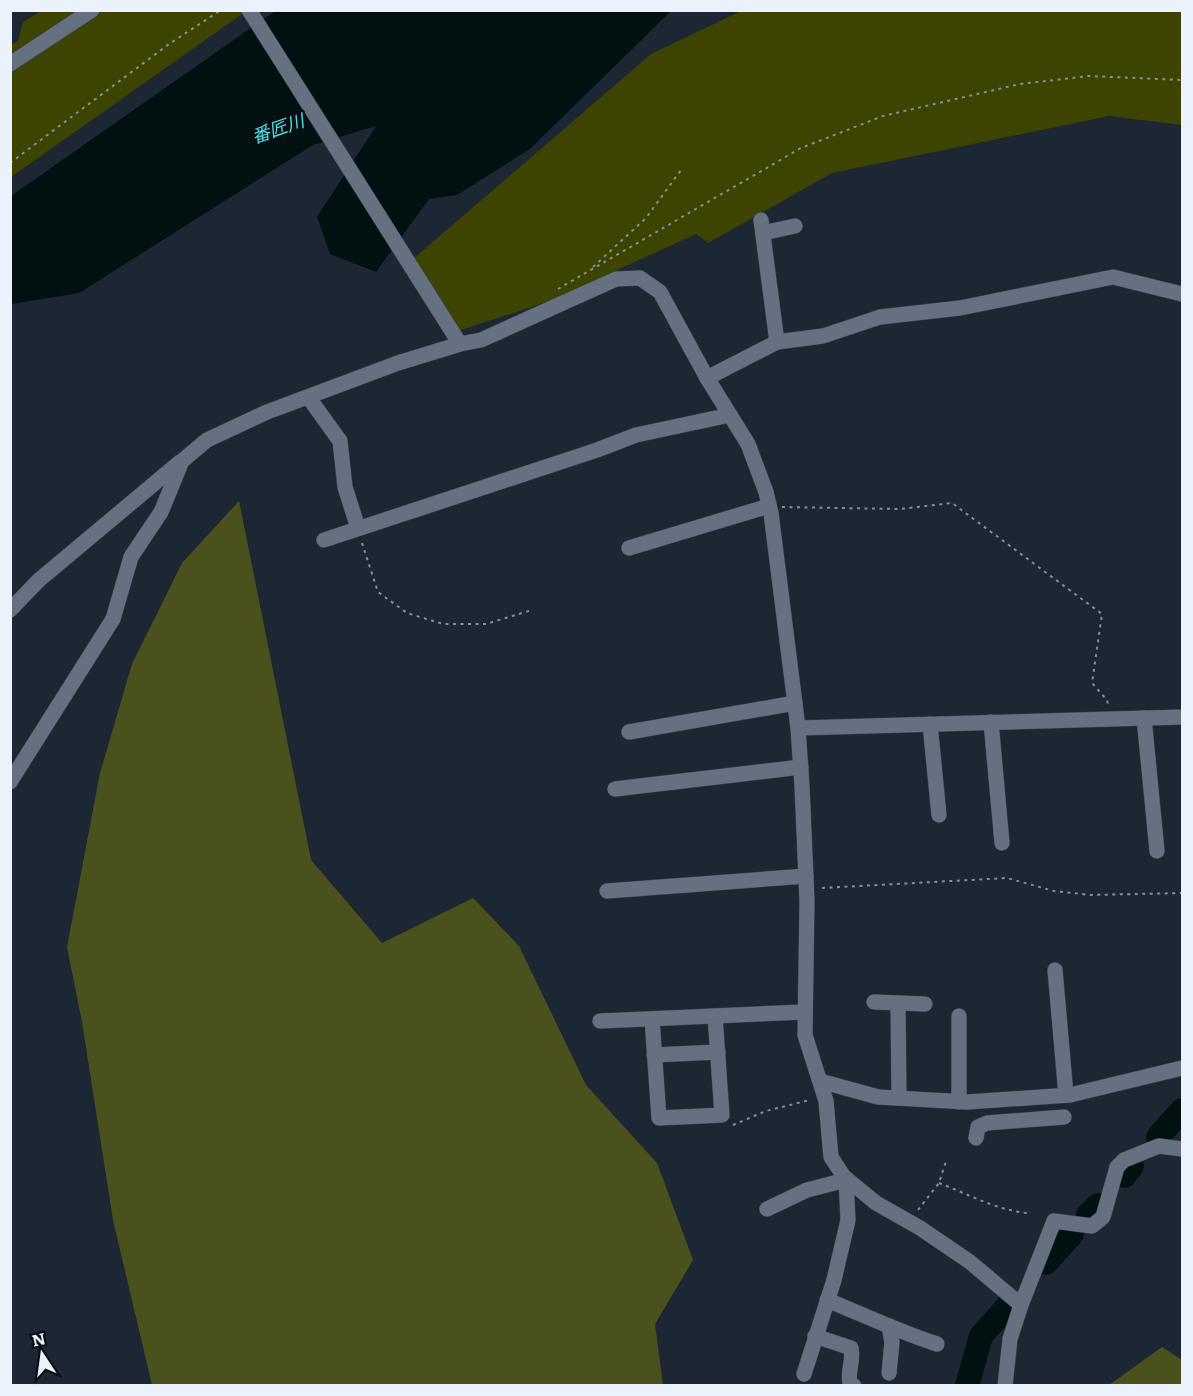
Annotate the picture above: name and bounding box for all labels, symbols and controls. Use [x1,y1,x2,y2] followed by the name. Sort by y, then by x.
[248,105,309,149] water label: 番匠川
[12,1324,72,1384] north arrow
[29,1325,48,1352] text: N

